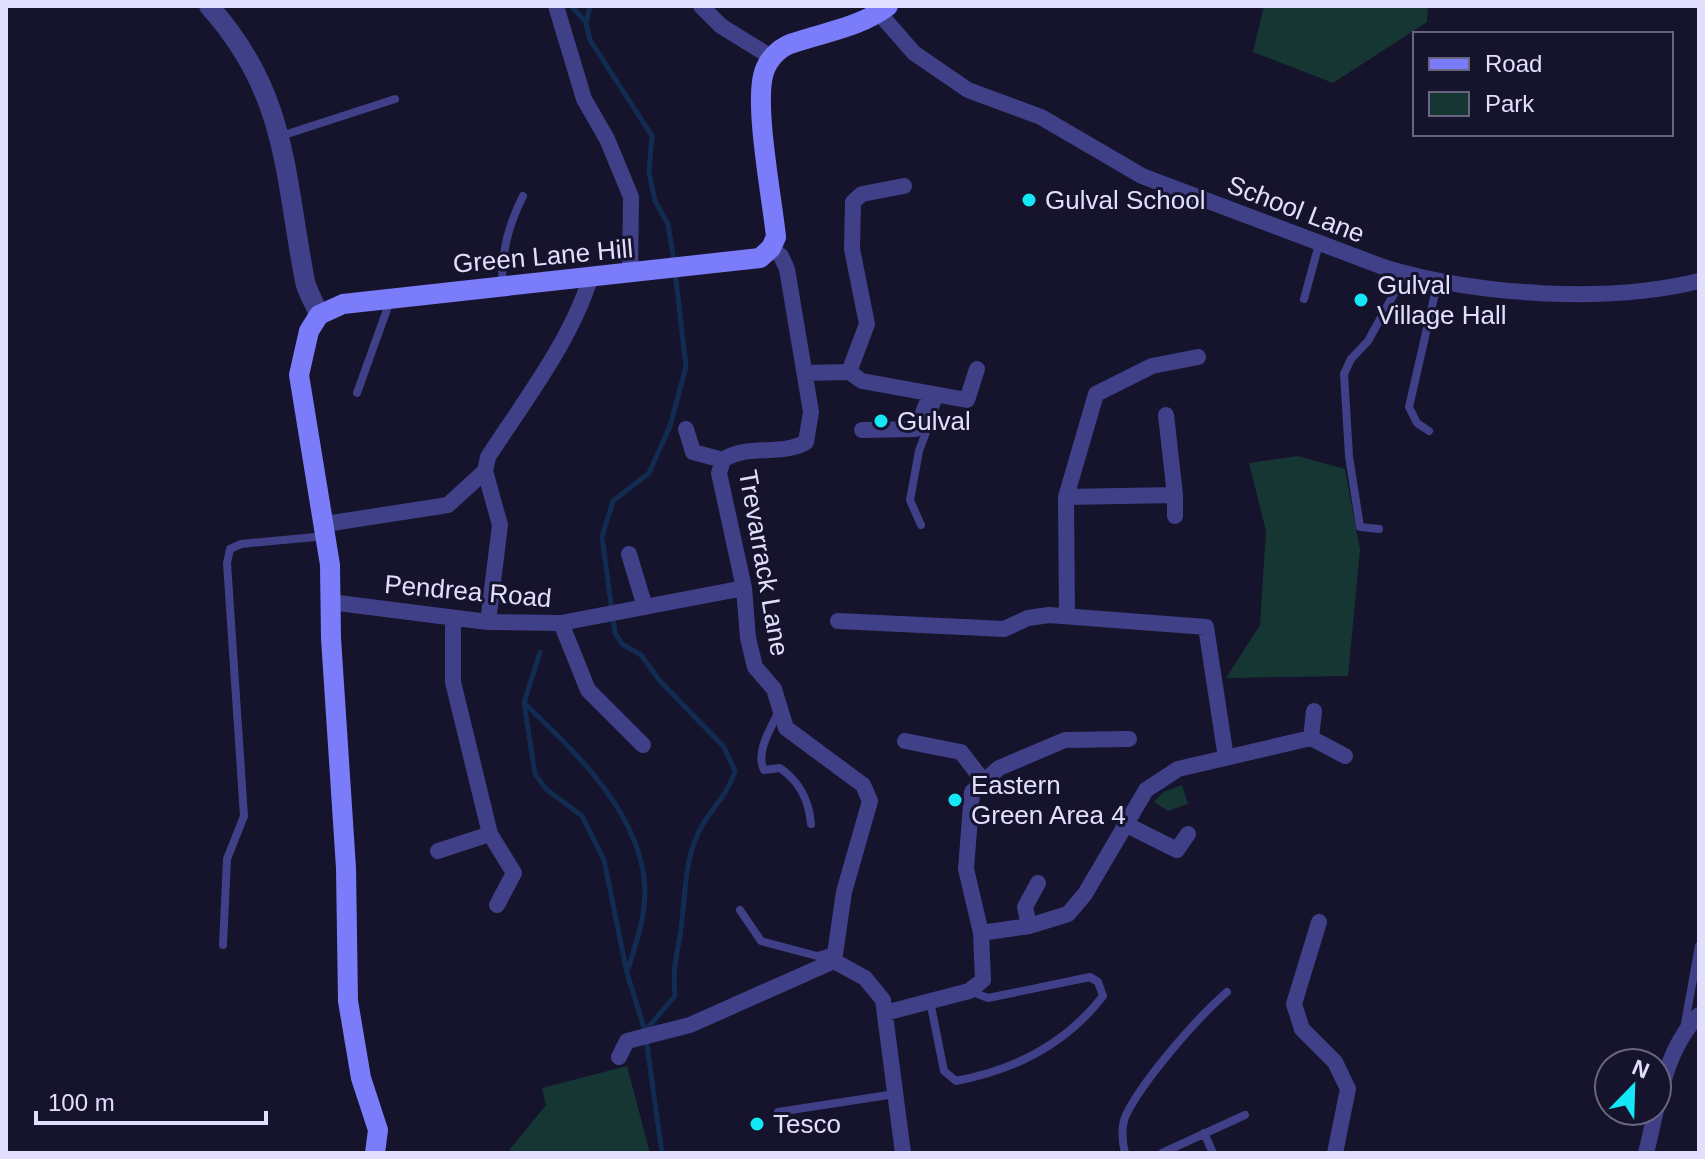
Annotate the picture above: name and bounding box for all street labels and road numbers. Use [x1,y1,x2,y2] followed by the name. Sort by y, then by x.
[1223,169,1369,249] street label: School Lane
[452,233,634,279] street label: Green Lane Hill
[733,468,795,658] street label: Trevarrack Lane
[383,569,553,613] street label: Pendrea Road

